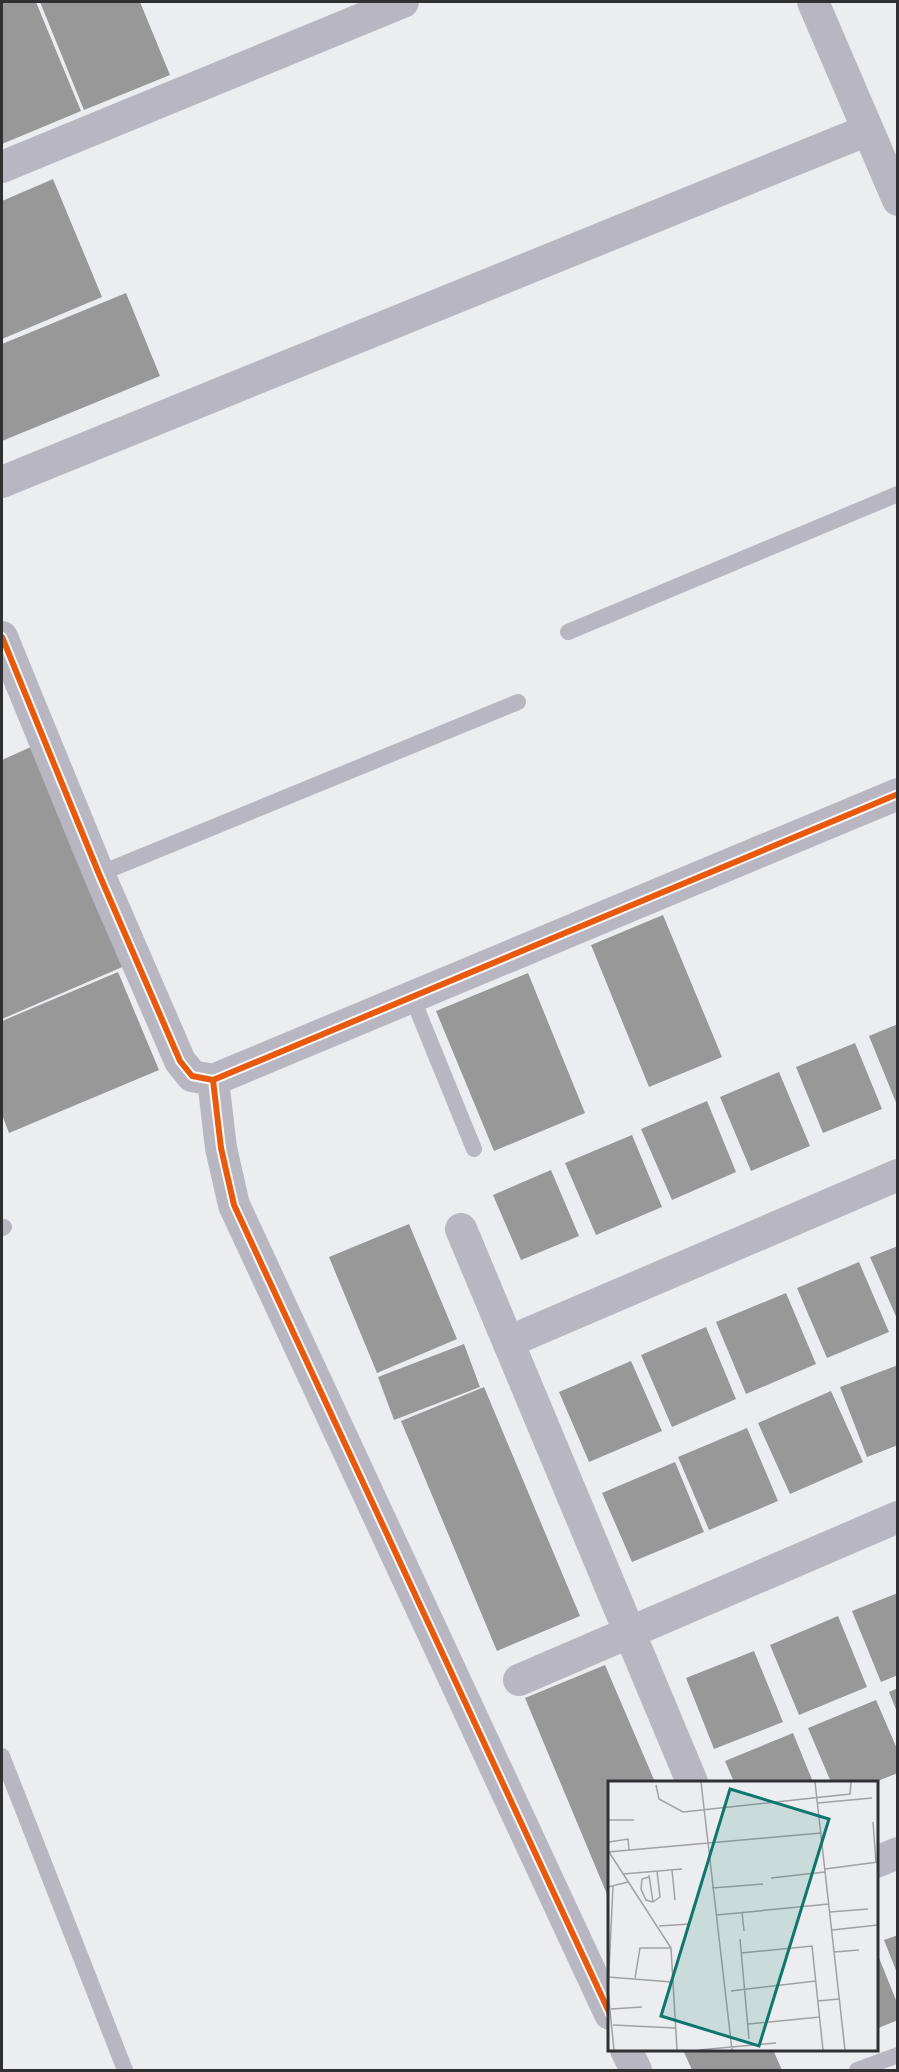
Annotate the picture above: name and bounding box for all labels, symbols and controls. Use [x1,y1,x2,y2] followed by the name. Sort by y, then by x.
[608,1781,878,2051] inset map

